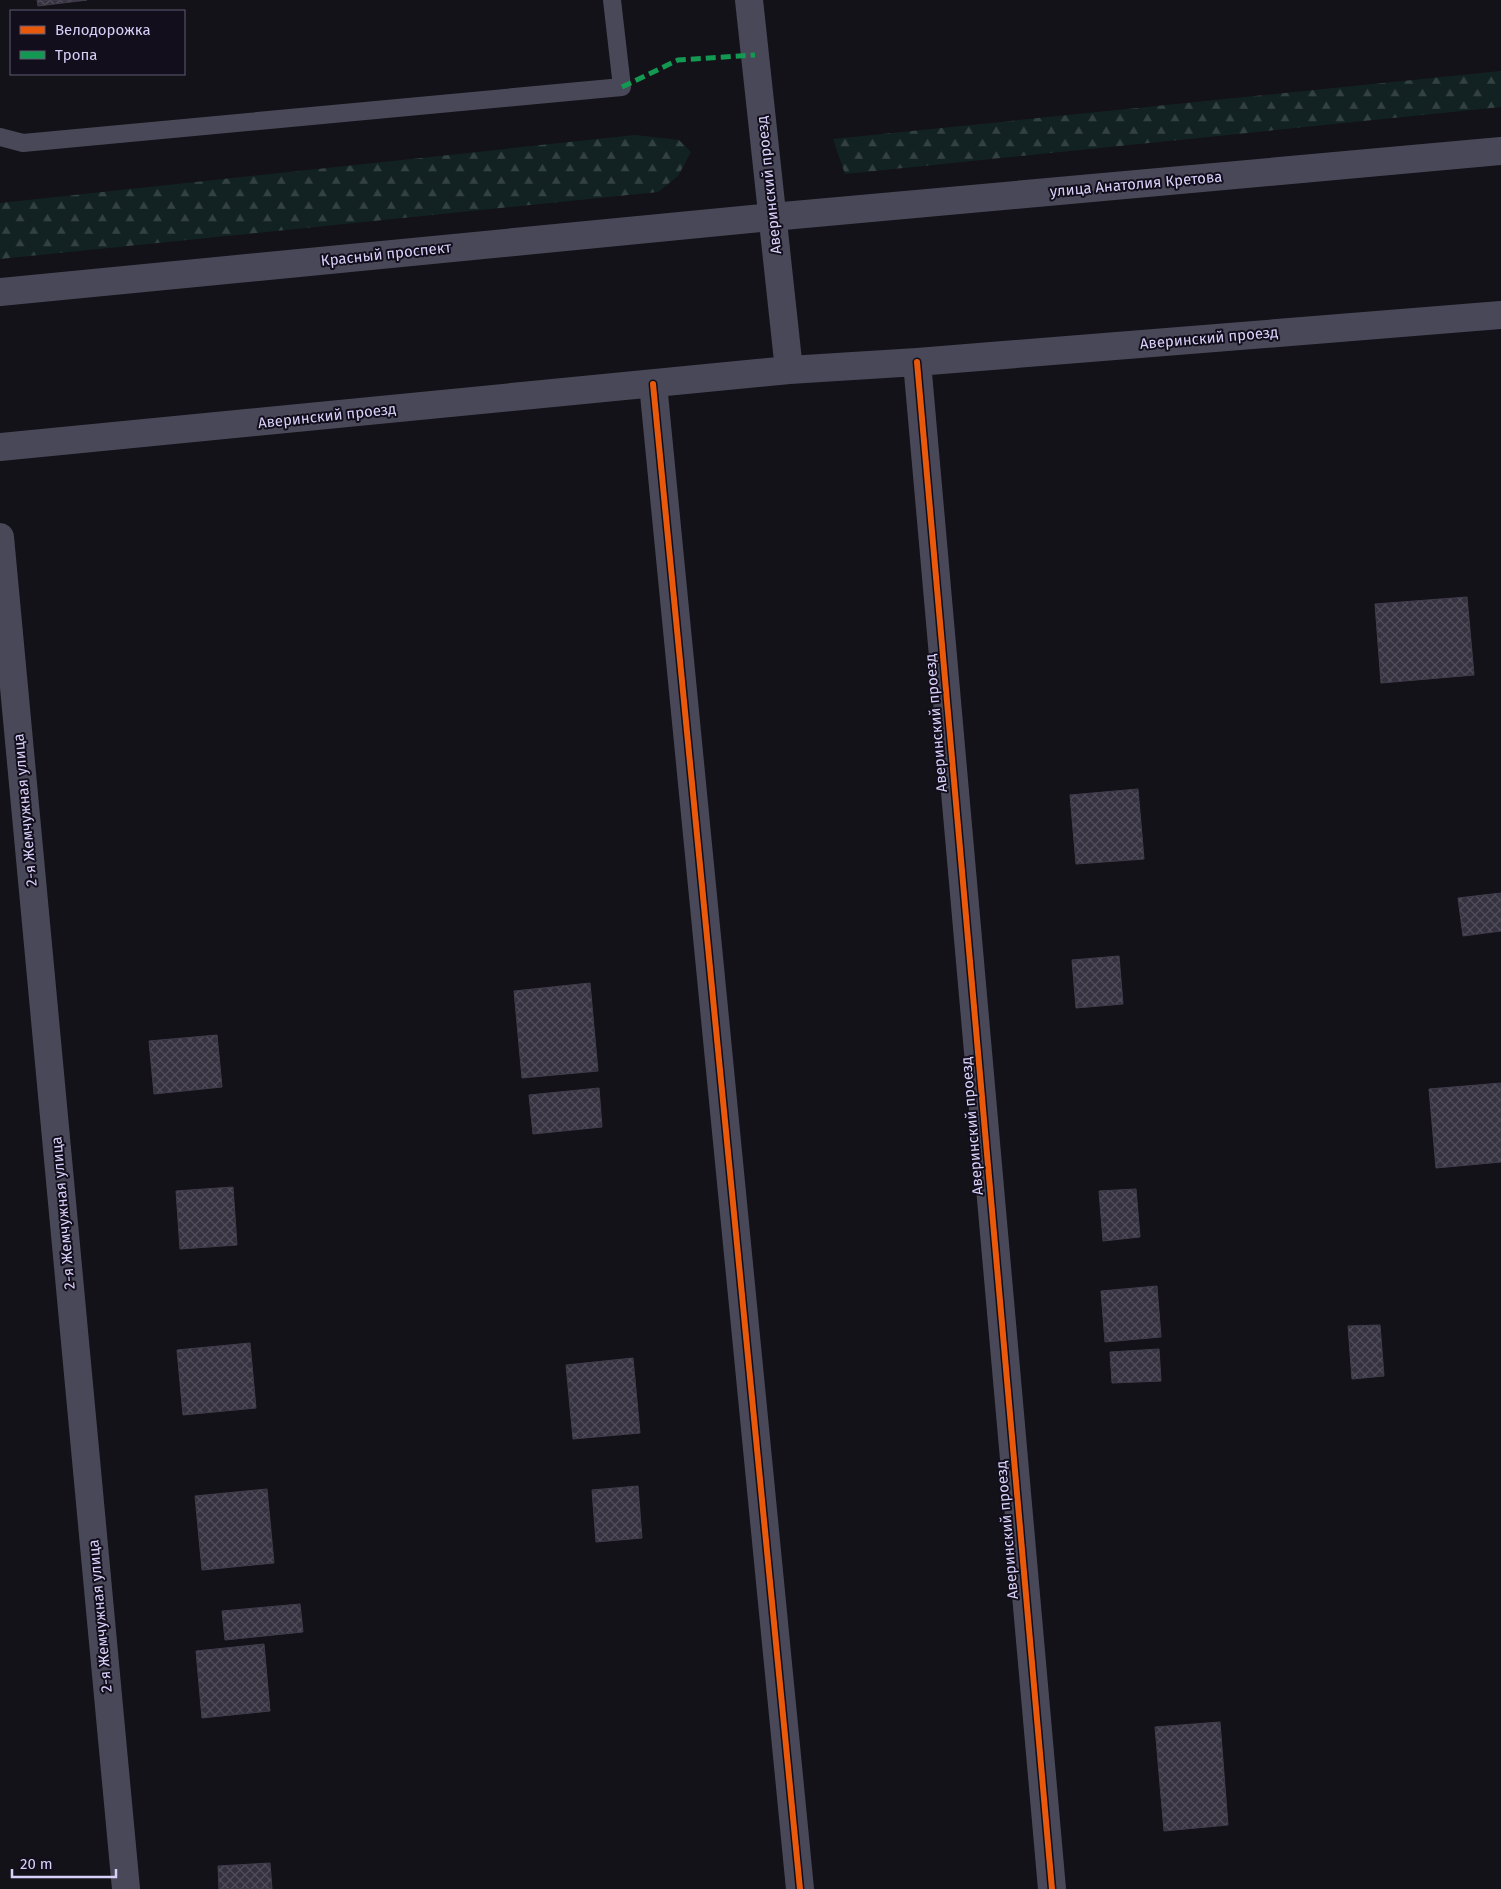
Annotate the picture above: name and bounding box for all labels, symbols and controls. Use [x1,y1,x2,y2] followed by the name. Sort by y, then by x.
[10,10,185,75] legend
[55,21,151,39] text: Велодорожка
[55,46,97,64] text: Тропа
[753,115,785,255] street label: Аверинский проезд
[1049,167,1223,201] street label: улица Анатолия Кретова
[320,238,452,270] street label: Красный проспект
[1139,323,1279,353] street label: Аверинский проезд
[257,400,397,432] street label: Аверинский проезд
[921,653,951,793] street label: Аверинский проезд
[9,733,41,887] street label: 2-я Жемчужная улица
[957,1056,987,1196] street label: Аверинский проезд
[47,1136,79,1290] street label: 2-я Жемчужная улица
[992,1460,1022,1600] street label: Аверинский проезд
[84,1539,116,1693] street label: 2-я Жемчужная улица
[12,1846,116,1878] scale bar
[20,1855,53,1873] text: 20 m

